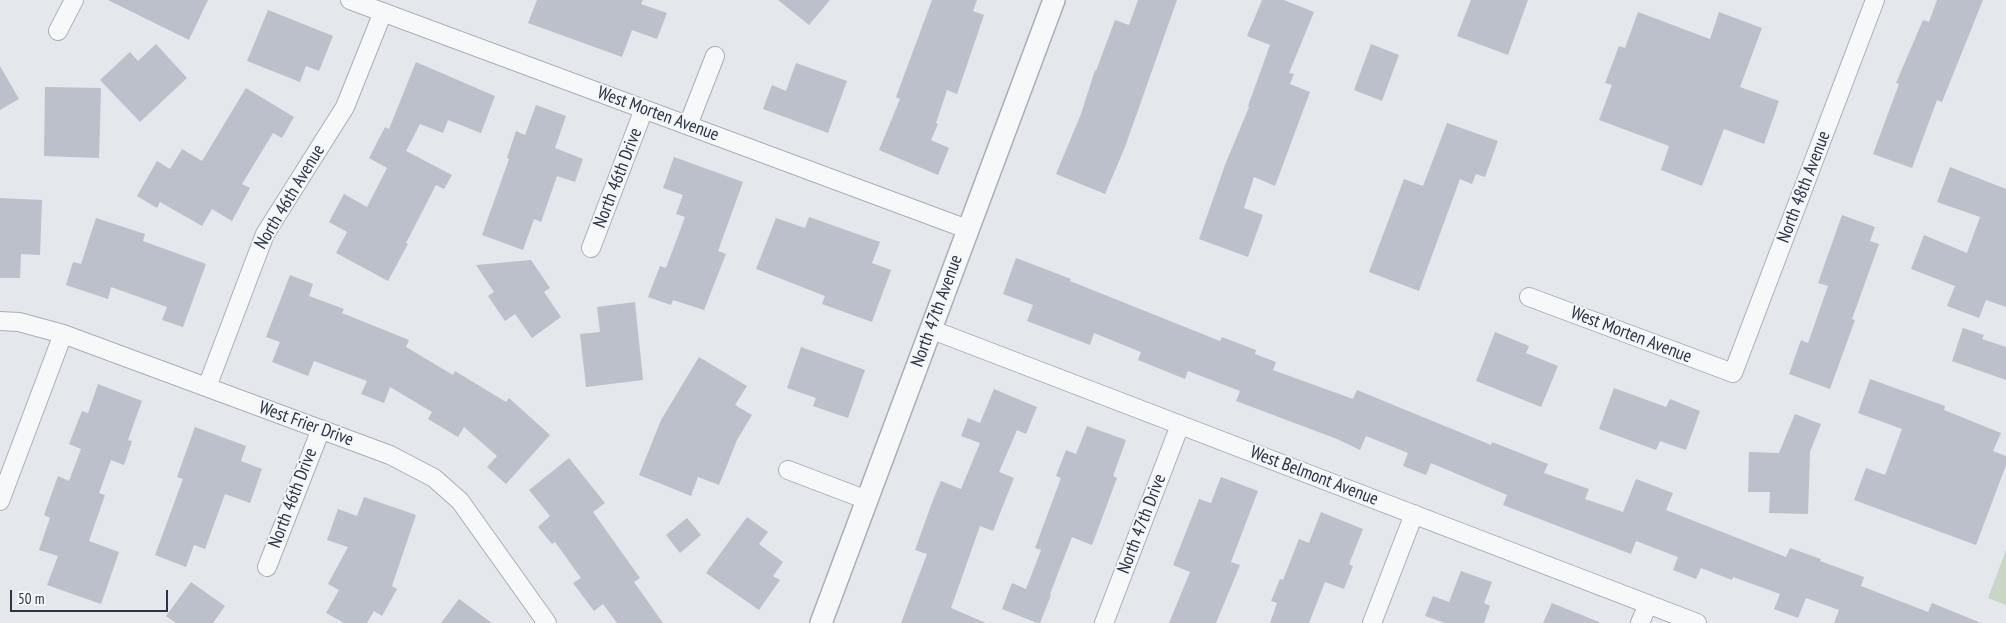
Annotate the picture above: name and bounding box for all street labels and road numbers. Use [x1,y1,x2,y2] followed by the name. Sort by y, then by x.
[594,82,722,146] street label: West Morten Avenue
[589,125,647,231] street label: North 46th Drive
[1773,128,1835,246] street label: North 48th Avenue
[250,141,330,253] street label: North 46th Avenue
[907,252,967,370] street label: North 47th Avenue
[1567,302,1695,368] street label: West Morten Avenue
[256,397,356,451] street label: West Frier Drive
[1247,442,1381,510] street label: West Belmont Avenue
[264,445,322,551] street label: North 46th Drive
[1113,471,1171,577] street label: North 47th Drive

